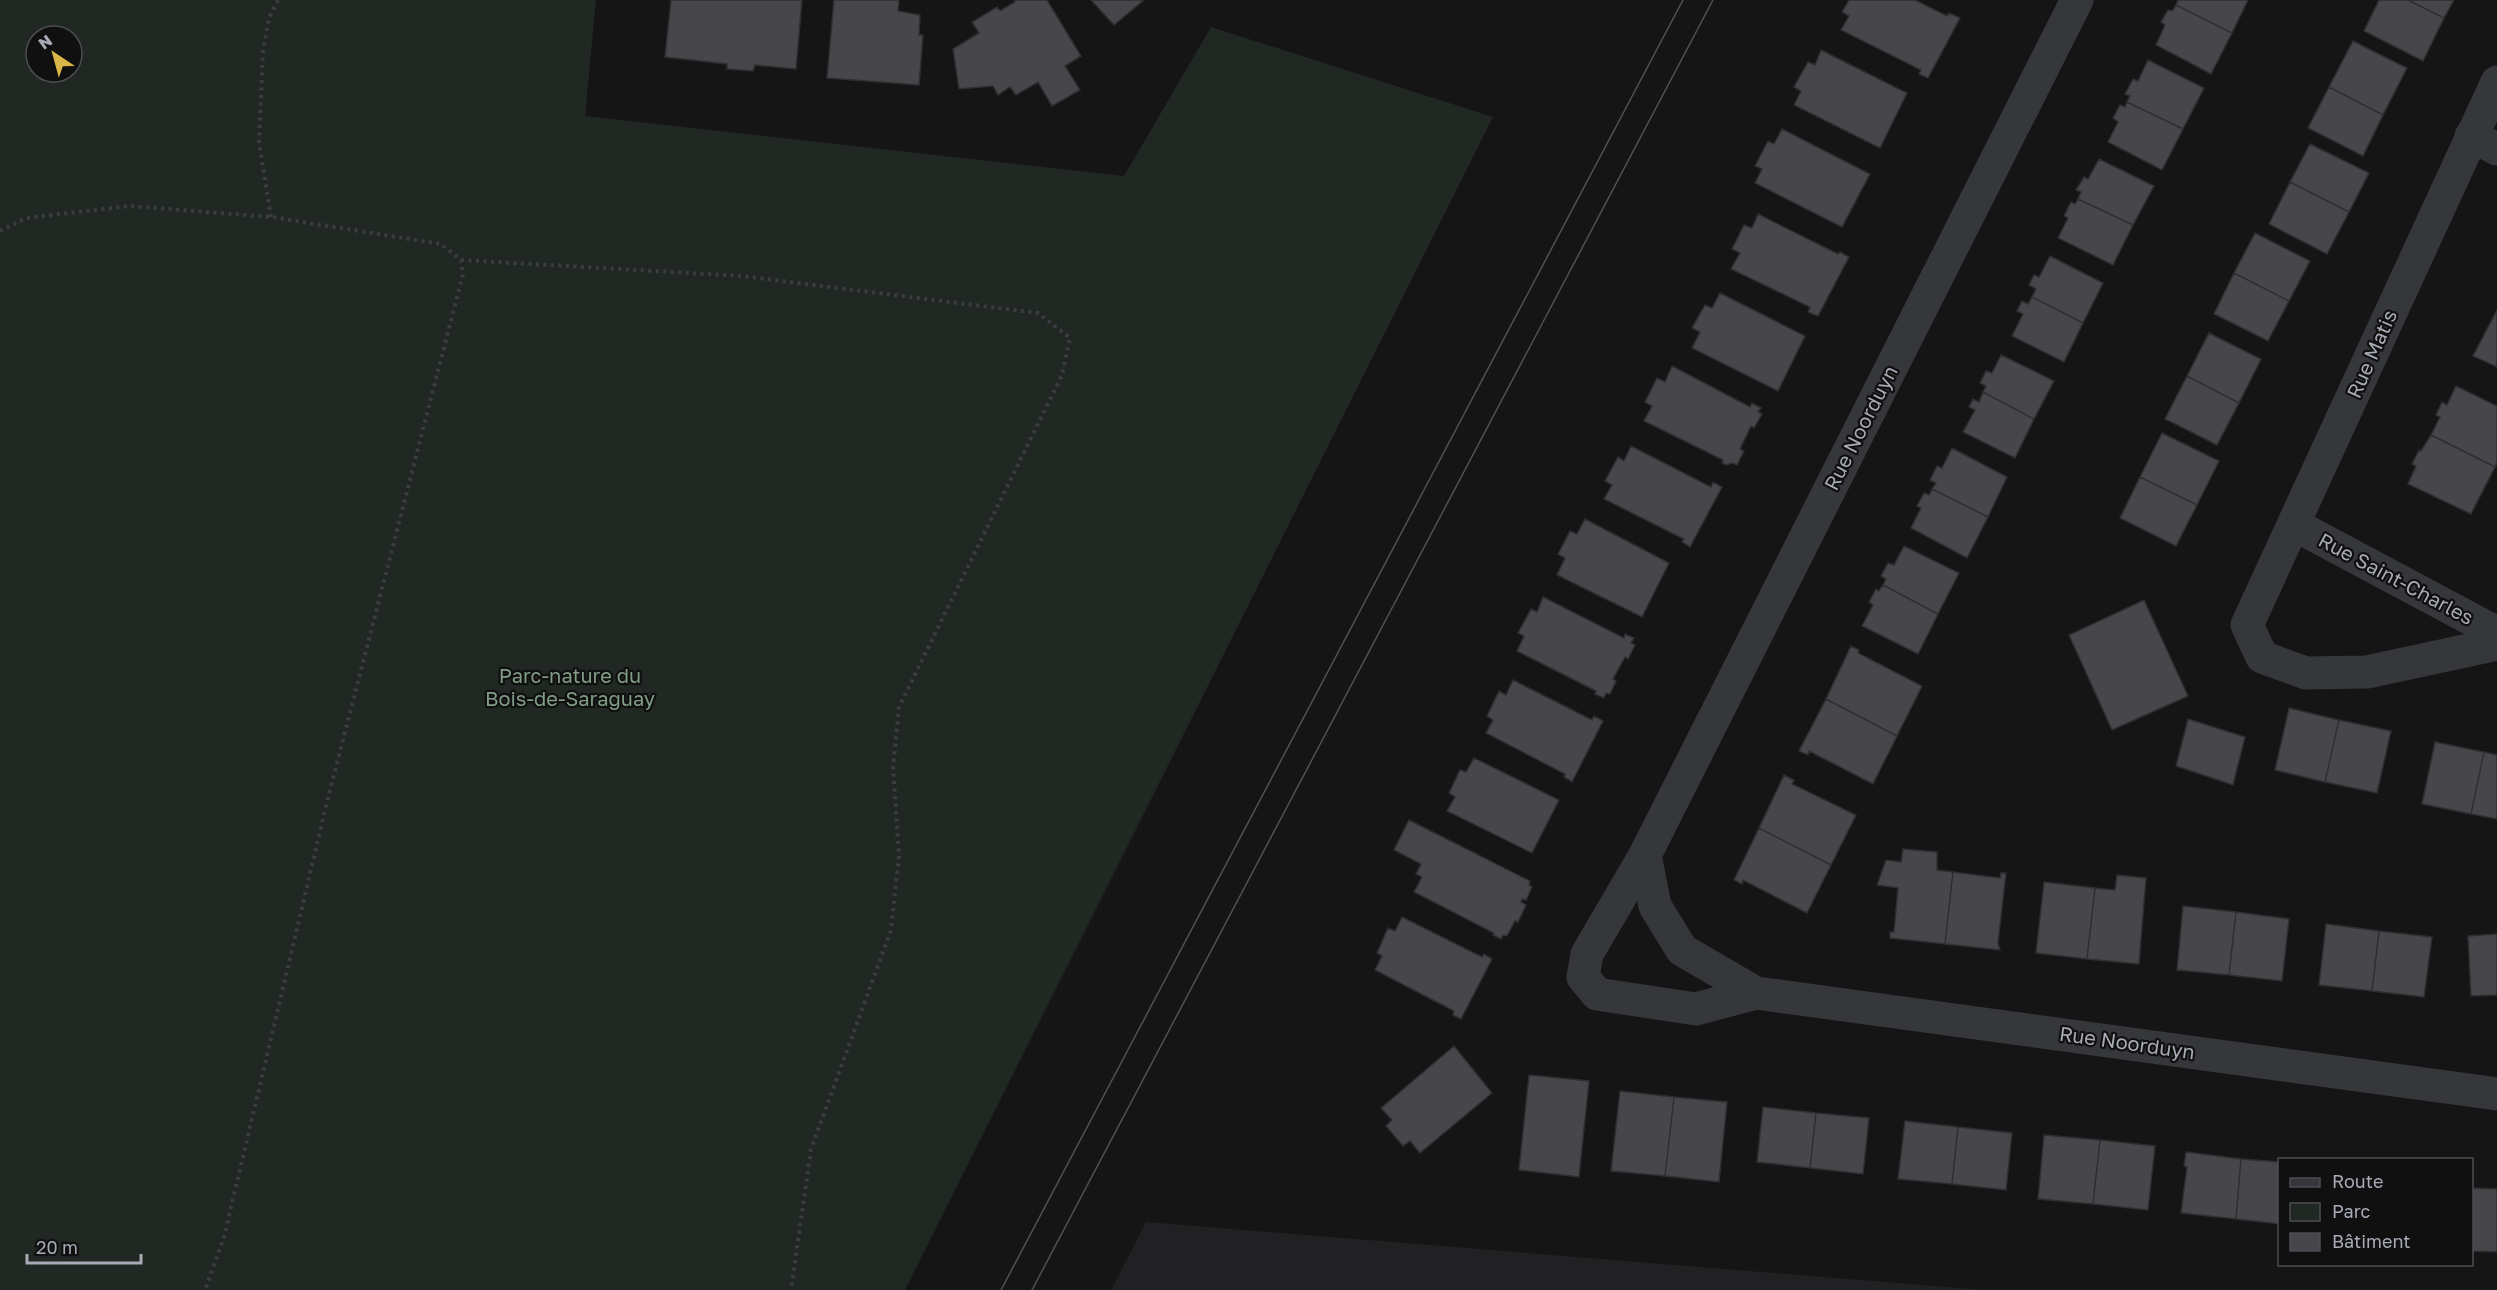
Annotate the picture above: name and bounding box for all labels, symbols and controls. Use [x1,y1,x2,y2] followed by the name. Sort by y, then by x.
[24,24,84,84] north arrow
[34,30,56,54] text: N
[2341,306,2401,401] street label: Rue Matis
[1818,361,1902,494] street label: Rue Noorduyn
[2315,527,2478,629] street label: Rue Saint-Charles
[485,663,655,710] park label: Parc-nature du Bois-de-Saraguay
[2058,1021,2196,1063] street label: Rue Noorduyn
[2278,1158,2473,1266] legend
[2332,1170,2383,1192] text: Route
[2332,1200,2371,1222] text: Parc
[27,1227,141,1265] scale bar
[2332,1230,2411,1252] text: Bâtiment
[36,1236,78,1258] text: 20 m

